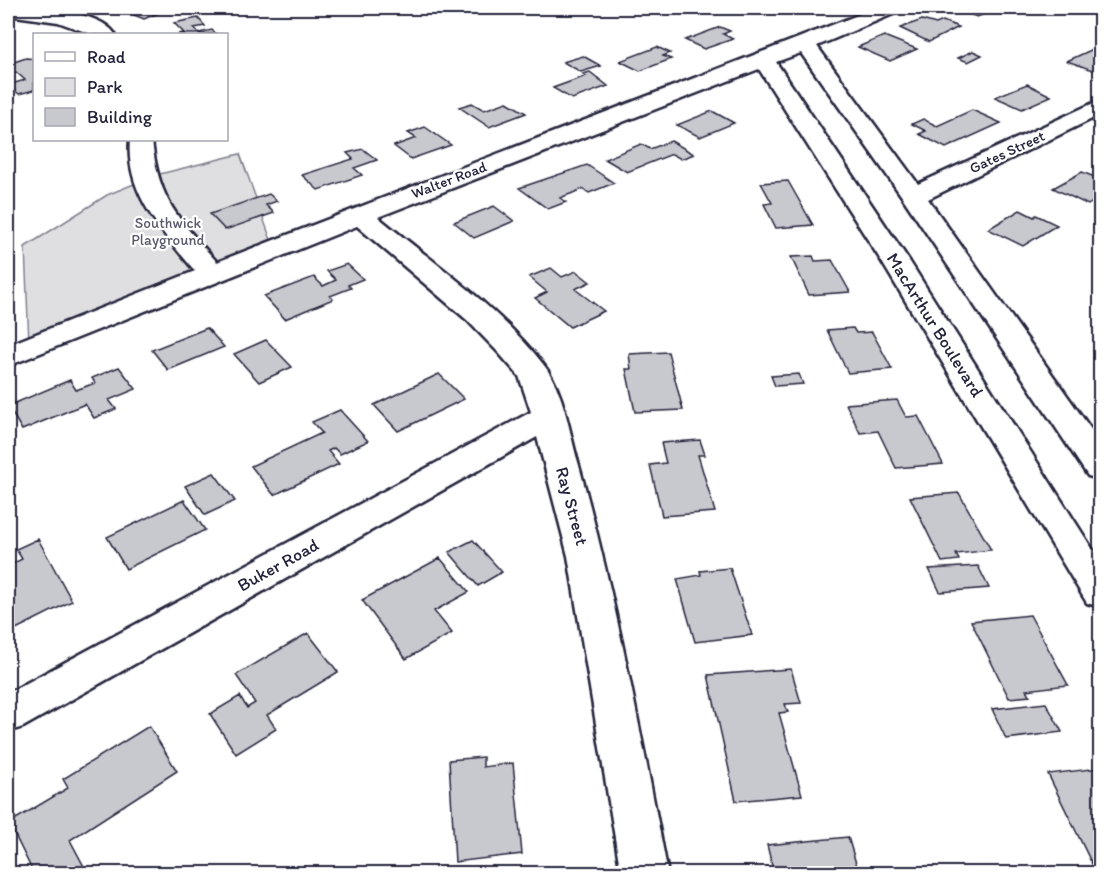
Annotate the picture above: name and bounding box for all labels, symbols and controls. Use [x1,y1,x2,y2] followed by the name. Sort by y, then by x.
[33,33,228,141] legend
[87,46,126,68] text: Road
[87,76,122,98] text: Park
[87,106,153,128] text: Building
[967,127,1048,177] street label: Gates Street
[409,157,490,203] street label: Walter Road
[131,214,205,249] park label: Southwick Playground
[882,249,988,401] street label: MacArthur Boulevard
[551,464,593,548] street label: Ray Street
[233,534,323,596] street label: Buker Road

